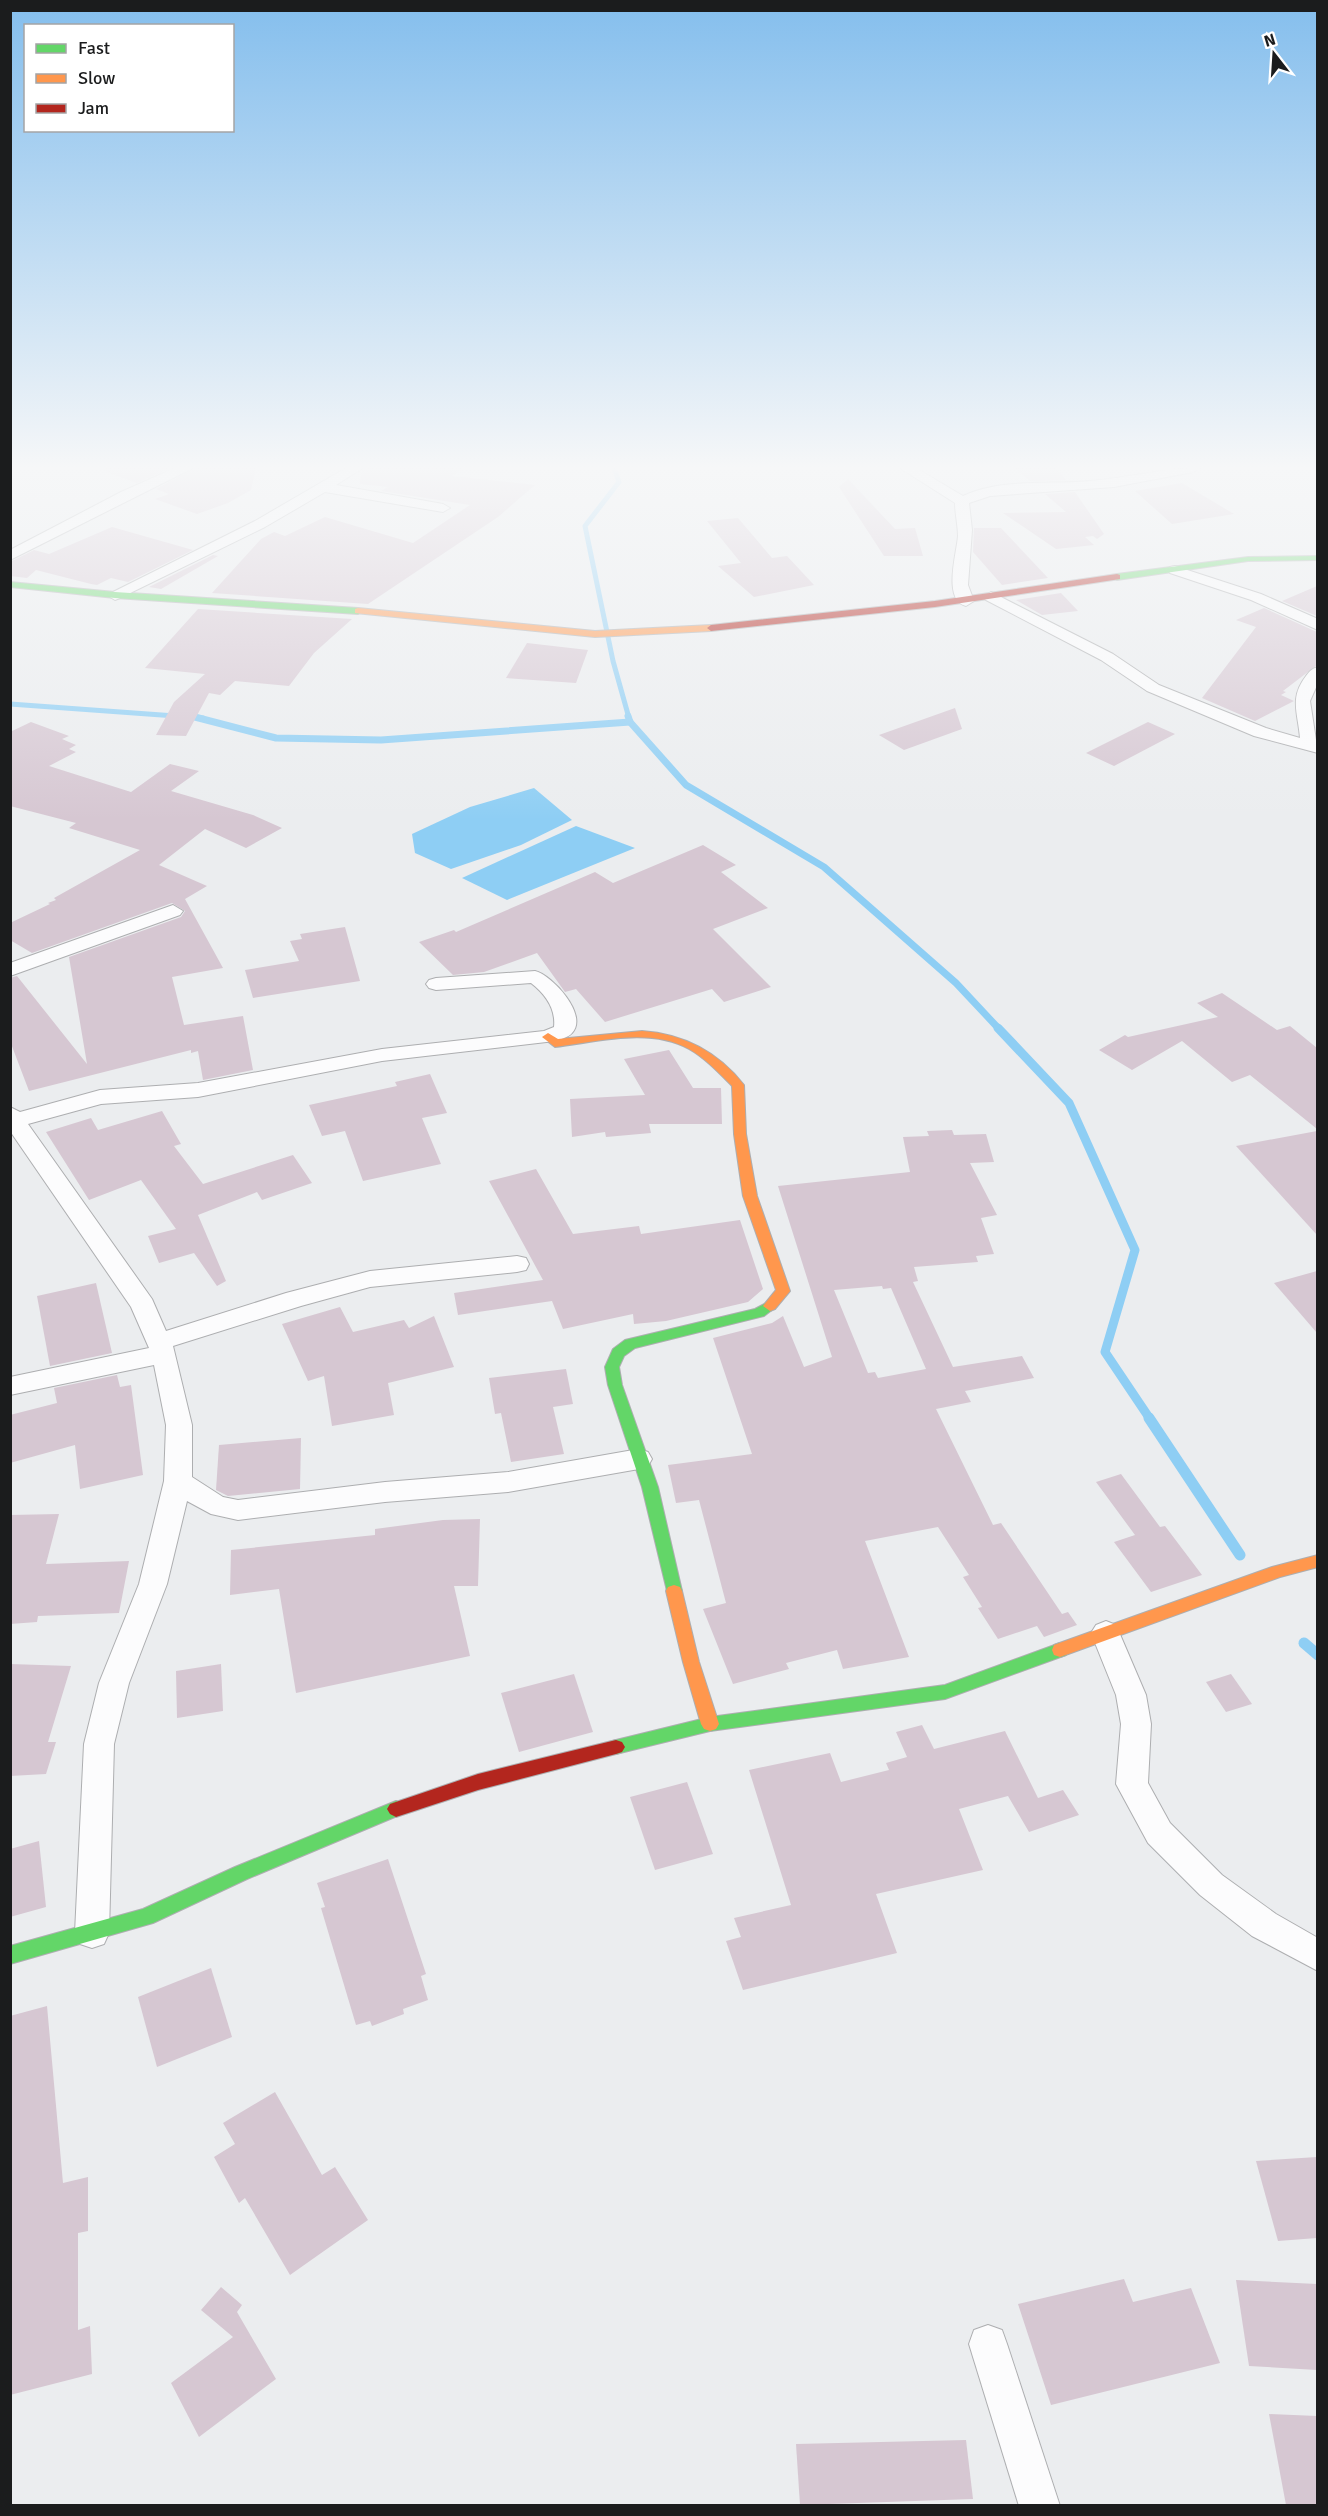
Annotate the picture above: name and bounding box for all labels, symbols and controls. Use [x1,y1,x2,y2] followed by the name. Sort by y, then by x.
[24,24,234,132] legend
[1244,24,1304,84] north arrow
[1262,29,1278,52] text: N
[78,37,110,59] text: Fast
[78,67,115,89] text: Slow
[78,97,109,119] text: Jam

